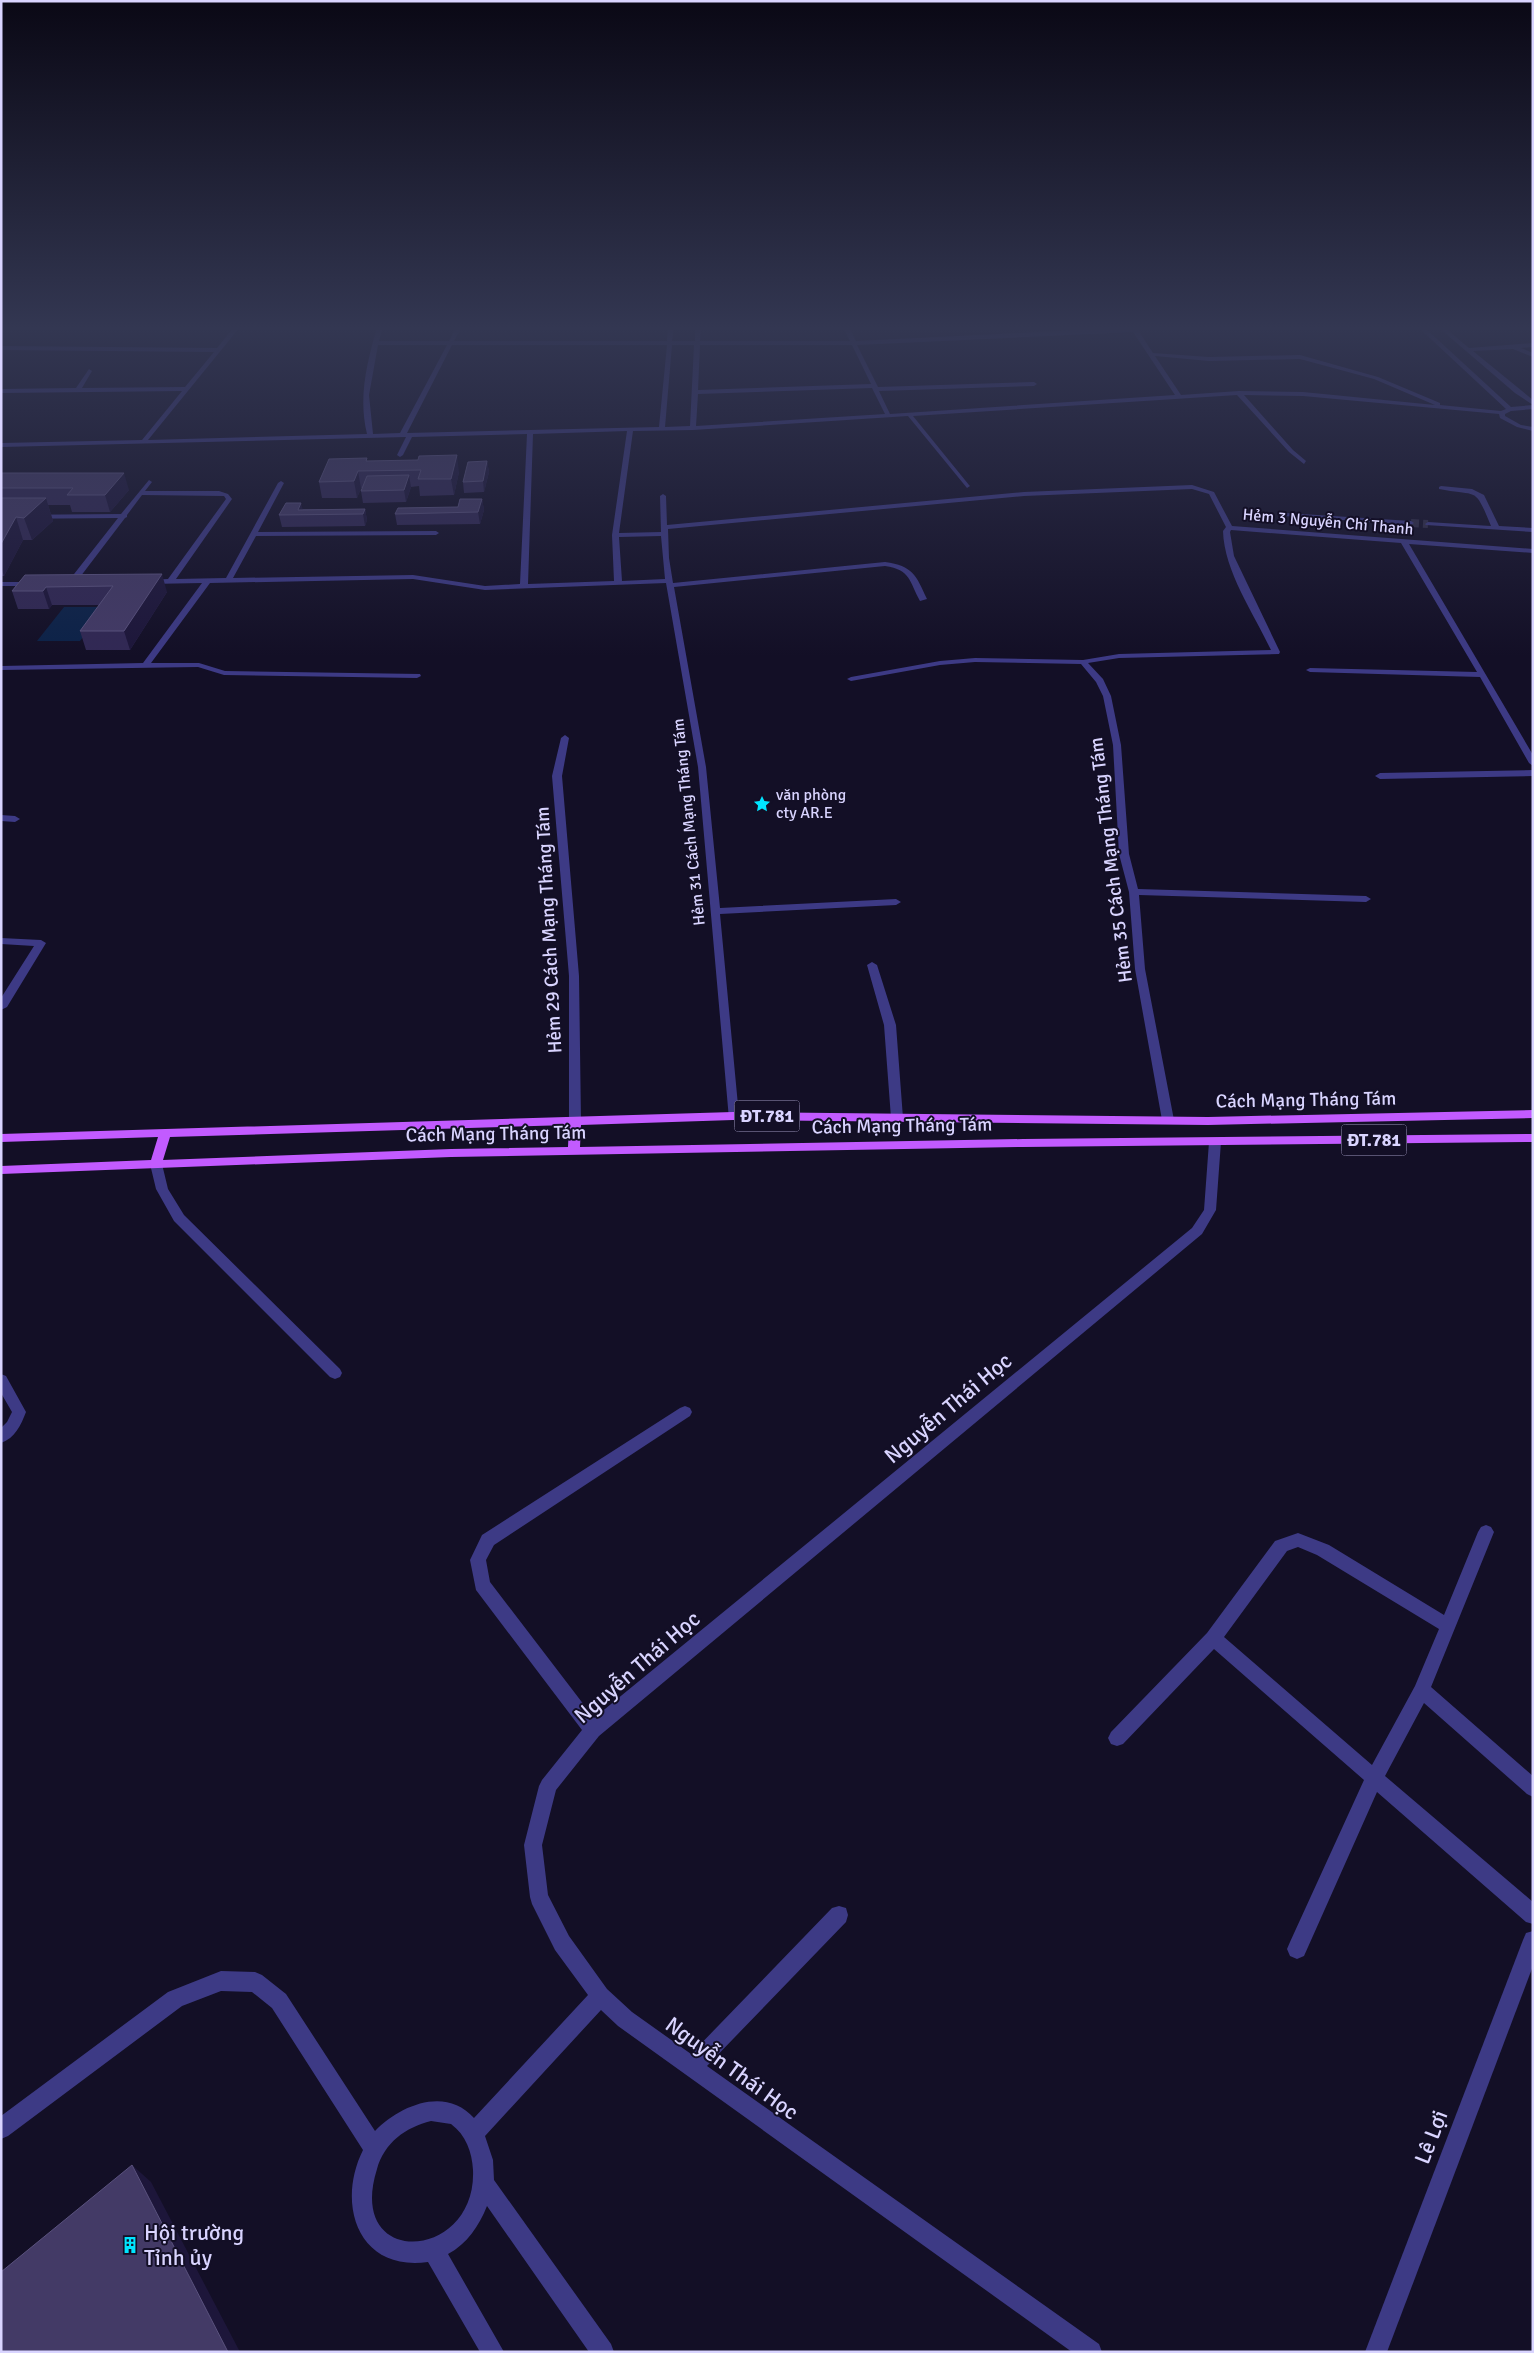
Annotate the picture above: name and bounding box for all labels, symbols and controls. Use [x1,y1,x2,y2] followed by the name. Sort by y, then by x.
[1242,505,1414,539] street label: Hẻm 3 Nguyễn Chí Thanh
[668,718,710,926] street label: Hẻm 31 Cách Mạng Tháng Tám
[1084,736,1138,984] street label: Hẻm 35 Cách Mạng Tháng Tám
[776,785,846,823] place label: văn phòng cty AR.E
[752,794,772,814] place icon: văn phòng cty AR.E
[531,806,567,1054] street label: Hẻm 29 Cách Mạng Tháng Tám
[1216,1086,1396,1114] street label: Cách Mạng Tháng Tám
[734,1100,800,1132] road number: ĐT.781
[812,1112,992,1140] street label: Cách Mạng Tháng Tám
[406,1120,586,1148] street label: Cách Mạng Tháng Tám
[1342,1124,1406,1156] road number: ĐT.781
[879,1347,1017,1469] street label: Nguyễn Thái Học
[569,1605,705,1729] street label: Nguyễn Thái Học
[660,2011,804,2125] street label: Nguyễn Thái Học
[1408,2106,1454,2168] street label: Lê Lợi
[144,2219,244,2271] place label: Hội trường Tỉnh ủy
[120,2235,140,2255] building icon: Hội trường Tỉnh ủy

